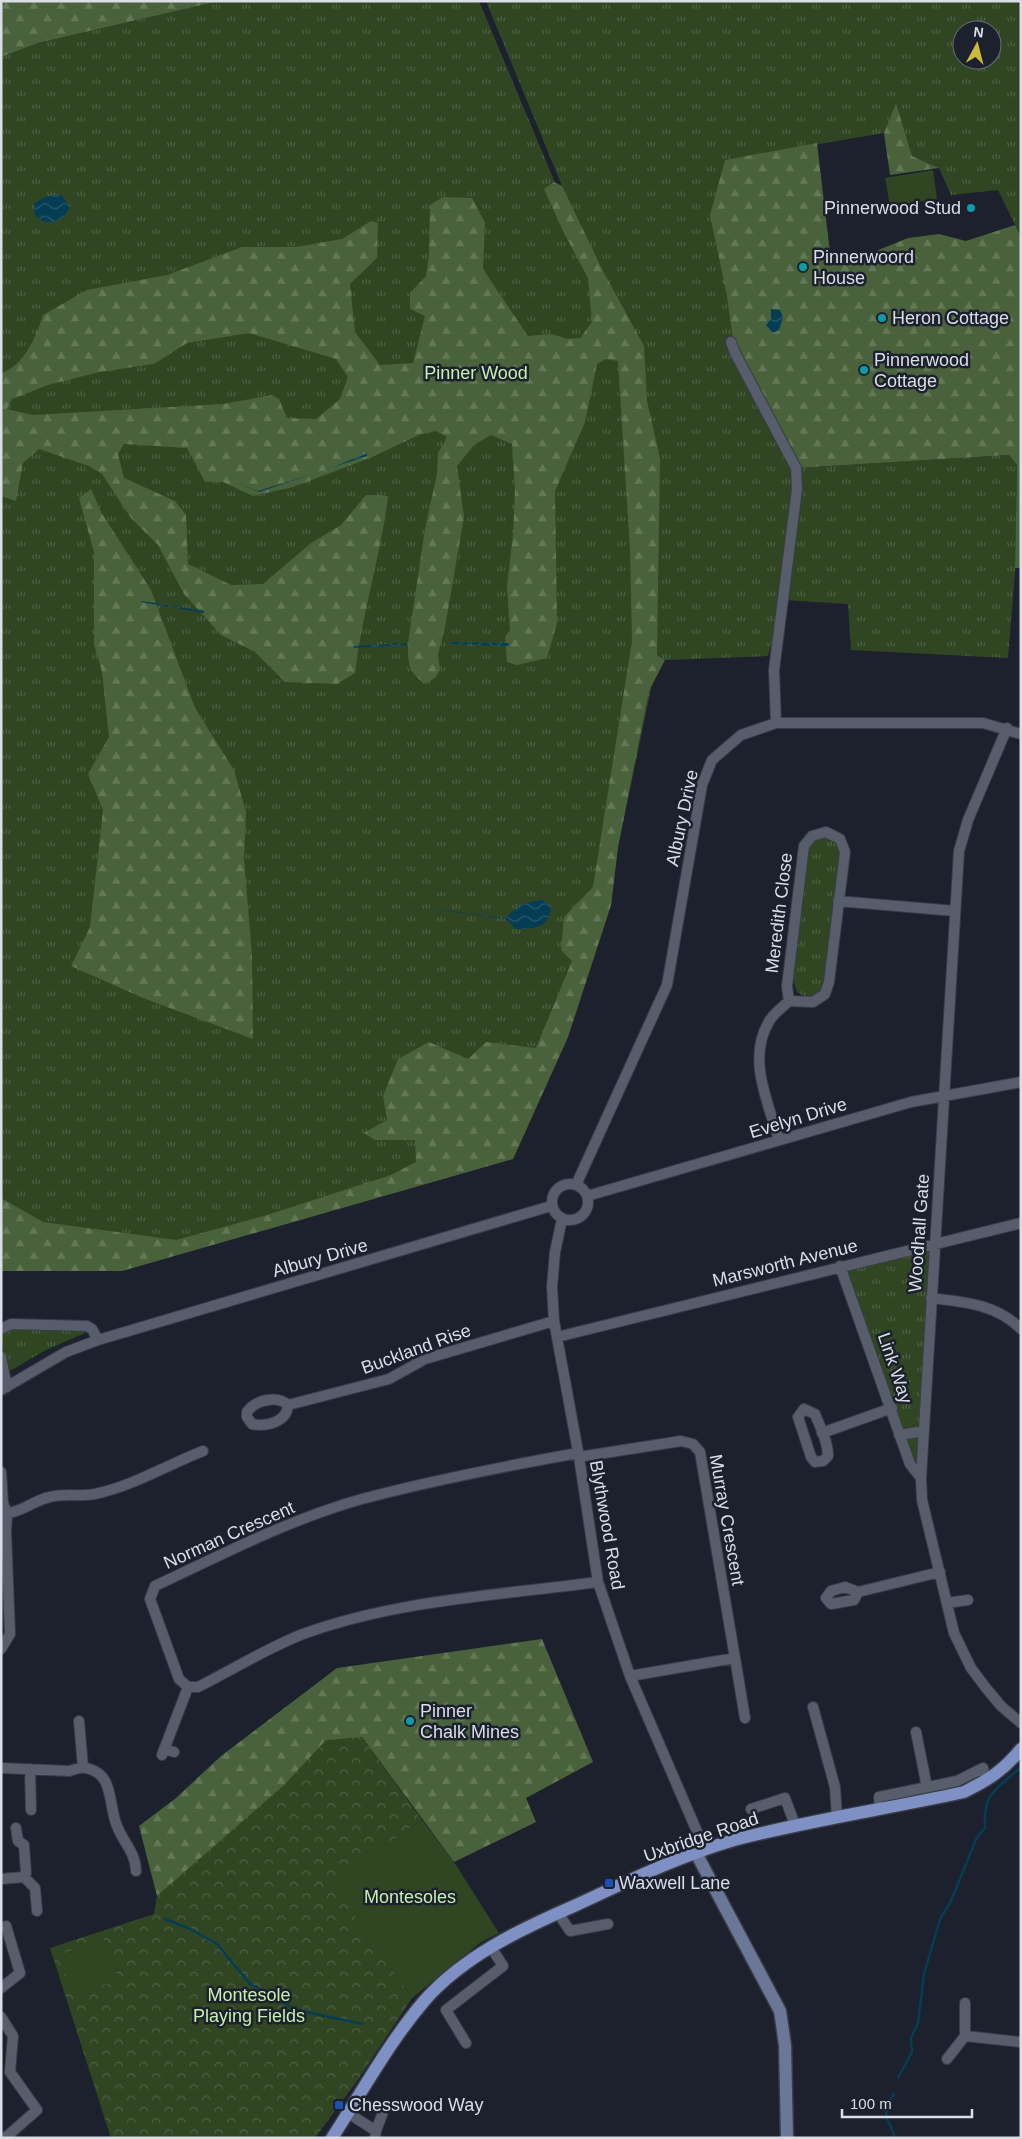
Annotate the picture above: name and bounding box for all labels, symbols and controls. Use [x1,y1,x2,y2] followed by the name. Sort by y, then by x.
[952,20,1002,70] north arrow
[973,24,985,41] text: N
[824,198,961,218] place label: Pinnerwood Stud
[965,202,977,214] marker: Pinnerwood Stud
[813,247,914,288] place label: Pinnerwoord House
[797,261,809,273] marker: Pinnerwoord House
[892,308,1009,328] place label: Heron Cottage
[876,312,888,324] marker: Heron Cottage
[874,350,969,391] place label: Pinnerwood Cottage
[424,363,528,383] park label: Pinner Wood
[858,364,870,376] marker: Pinnerwood Cottage
[662,768,702,868] street label: Albury Drive
[762,852,796,974] street label: Meredith Close
[747,1094,849,1142] street label: Evelyn Drive
[905,1173,933,1293] street label: Woodhall Gate
[270,1235,370,1281] street label: Albury Drive
[710,1235,860,1291] street label: Marsworth Avenue
[359,1320,473,1378] street label: Buckland Rise
[874,1330,916,1406] street label: Link Way
[706,1453,748,1587] street label: Murray Crescent
[586,1459,628,1591] street label: Blythwood Road
[161,1497,297,1573] street label: Norman Crescent
[420,1701,519,1742] place label: Pinner Chalk Mines
[404,1715,416,1727] marker: Pinner Chalk Mines
[641,1808,761,1866] street label: Uxbridge Road
[619,1873,730,1893] place label: Waxwell Lane
[603,1877,615,1889] marker: Waxwell Lane
[364,1887,456,1907] park label: Montesoles
[193,1985,305,2026] park label: Montesole Playing Fields
[842,2086,972,2118] scale bar
[349,2095,483,2115] place label: Chesswood Way
[850,2095,892,2112] text: 100 m
[333,2099,345,2111] marker: Chesswood Way

